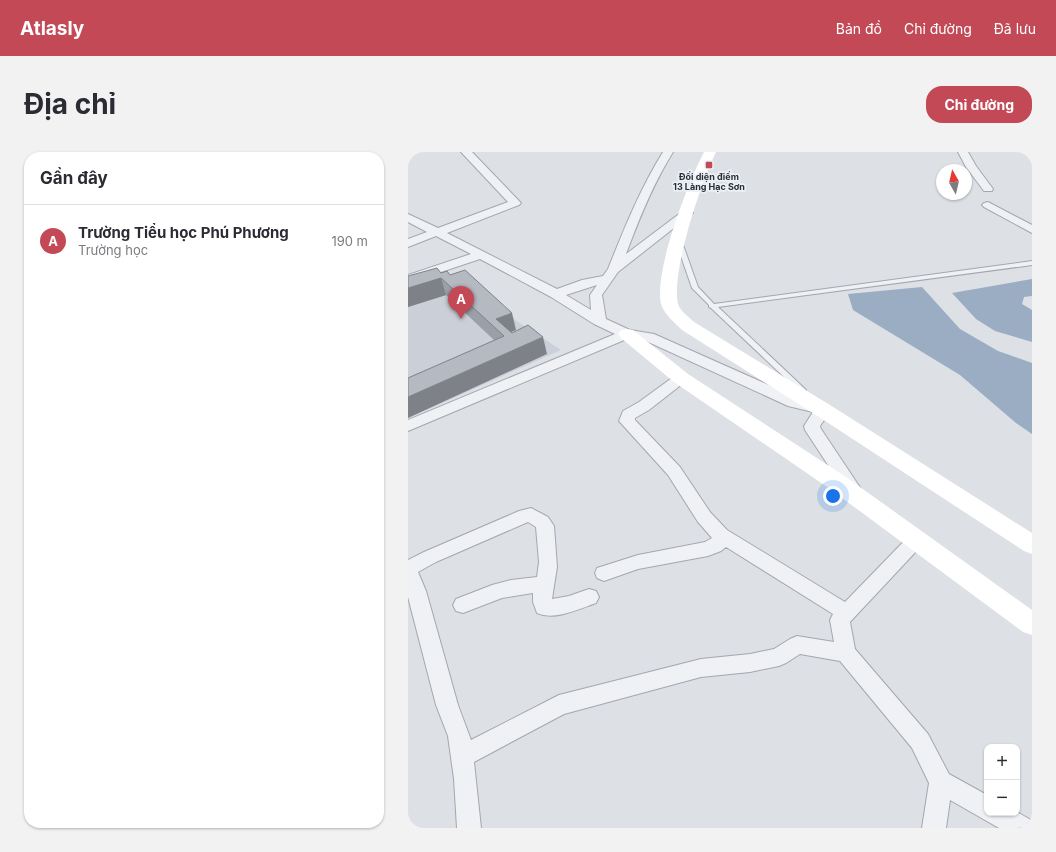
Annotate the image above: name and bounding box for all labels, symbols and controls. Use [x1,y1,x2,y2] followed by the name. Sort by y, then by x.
[20,17,84,40] text: Atlasly
[836,20,882,37] text: Bản đồ
[904,20,972,37] text: Chỉ đường
[994,20,1036,37] text: Đã lưu
[926,86,1032,123] button: Chỉ đường
[24,87,116,121] text: Địa chỉ
[704,160,714,170] marker: Đối diện điếm 13 Làng Hạc Sơn
[936,164,972,200] north arrow
[40,168,108,188] text: Gần đây
[673,171,745,192] place label: Đối diện điếm 13 Làng Hạc Sơn
[78,223,289,242] text: Trường Tiểu học Phú Phương
[48,233,58,249] text: A
[331,233,368,249] text: 190 m
[78,242,148,258] text: Trường học
[448,286,474,319] pin: A
[823,486,843,506] your location
[984,744,1020,816] map controls
[984,744,1020,780] button: +
[984,780,1020,816] button: −

